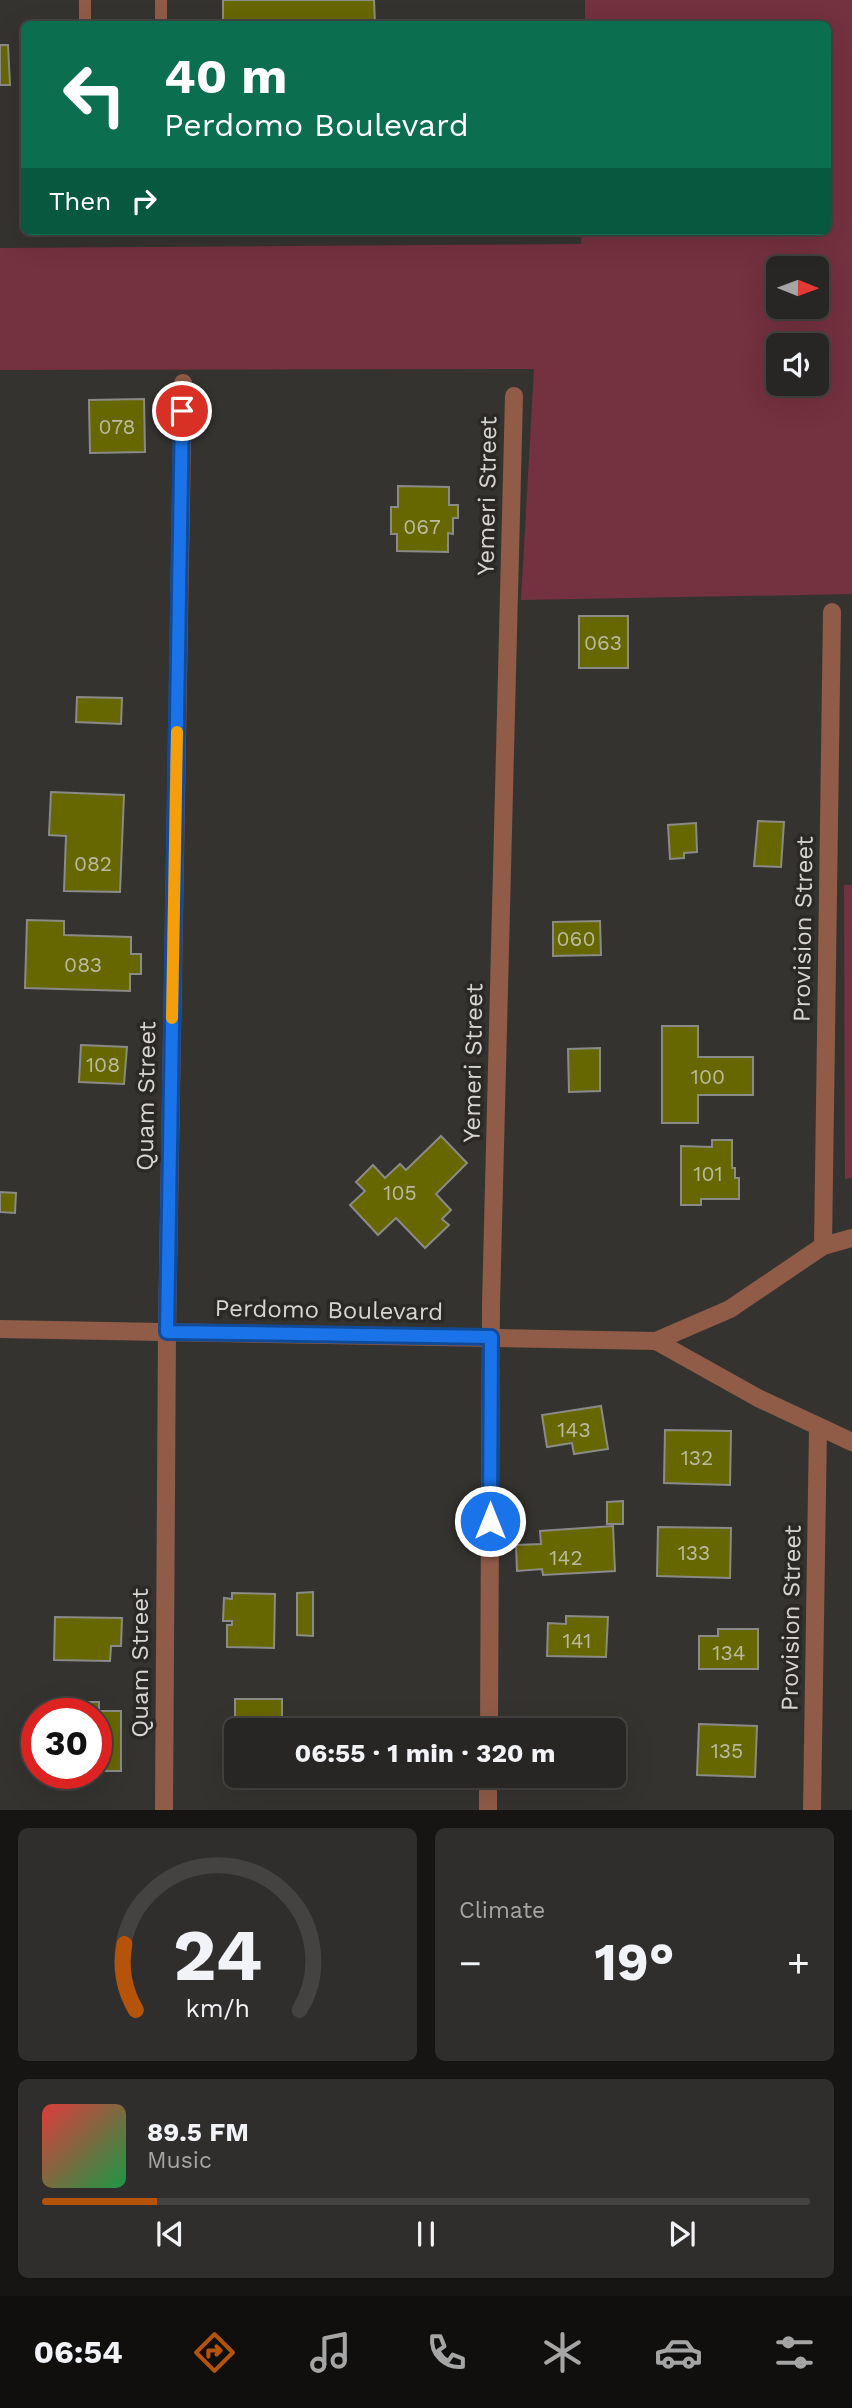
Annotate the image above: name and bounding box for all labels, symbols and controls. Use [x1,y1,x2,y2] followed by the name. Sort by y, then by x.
[164,47,287,105] text: 40 m
[49,49,140,140] icon: left
[164,106,469,144] text: Perdomo Boulevard
[125,182,163,220] icon: right
[49,186,111,216] text: Then
[766,256,830,318] north arrow
[766,256,829,396] map controls
[766,333,829,396] button: sound
[152,381,212,441] pin
[163,392,201,430] icon: arrive
[99,414,135,439] house number: 078
[472,416,502,576] street label: Yemeri Street
[403,514,441,539] house number: 067
[584,630,622,655] house number: 063
[787,836,819,1022] street label: Provision Street
[74,851,112,876] house number: 082
[557,926,595,951] house number: 060
[64,952,102,977] house number: 083
[458,983,488,1143] street label: Yemeri Street
[131,1021,161,1171] street label: Quam Street
[86,1052,120,1077] house number: 108
[691,1064,725,1089] house number: 100
[693,1161,723,1186] house number: 101
[383,1180,417,1205] house number: 105
[215,1294,443,1326] street label: Perdomo Boulevard
[557,1417,591,1442] house number: 143
[681,1445,713,1470] house number: 132
[453,1484,527,1558] position arrow
[775,1525,807,1711] street label: Provision Street
[678,1540,710,1565] house number: 133
[549,1545,583,1570] house number: 142
[126,1588,154,1738] street label: Quam Street
[563,1628,591,1653] house number: 141
[712,1640,746,1665] house number: 134
[21,1698,112,1789] speed limit sign: 30
[294,1738,556,1768] text: 06:55 · 1 min · 320 m
[711,1738,743,1763] house number: 135
[459,1897,545,1924] text: Climate
[173,1913,262,1999] text: 24
[594,1932,675,1993] text: 19°
[459,1941,482,1985] text: −
[787,1941,810,1985] text: +
[185,1994,250,2023] text: km/h
[147,2117,249,2147] text: 89.5 FM
[147,2147,212,2174] text: Music
[151,2215,189,2253] icon: previous
[407,2215,445,2253] icon: pause
[663,2215,701,2253] icon: next
[190,2328,239,2377] icon: directions
[306,2328,355,2377] icon: music
[422,2328,471,2377] icon: phone
[538,2328,587,2377] icon: climate
[654,2328,703,2377] icon: car
[770,2328,819,2377] icon: filters
[33,2333,123,2371] text: 06:54

